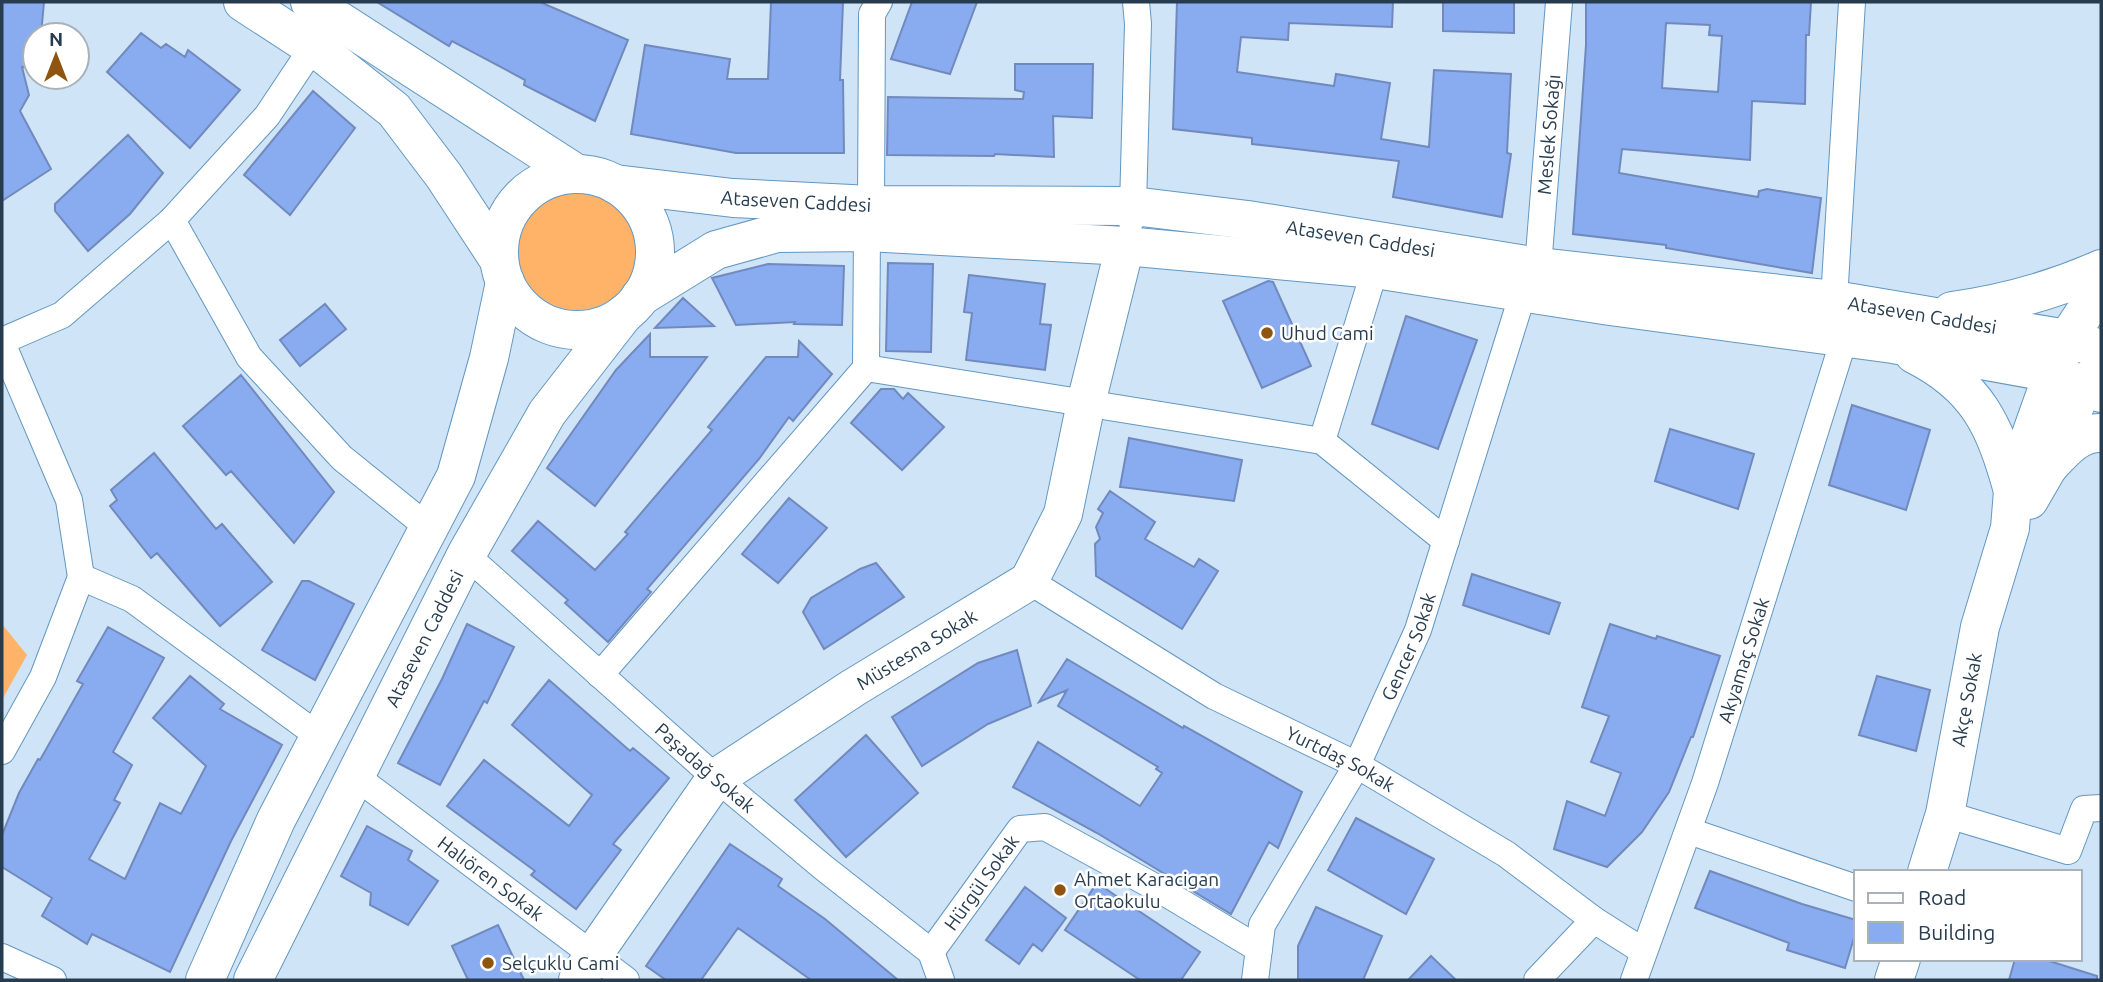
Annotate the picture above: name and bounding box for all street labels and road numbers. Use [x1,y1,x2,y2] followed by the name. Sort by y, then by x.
[1533,73,1564,195] street label: Meslek Sokağı
[720,186,872,216] street label: Ataseven Caddesi
[1285,215,1437,261] street label: Ataseven Caddesi
[1846,292,1998,338] street label: Ataseven Caddesi
[381,566,468,711] street label: Ataseven Caddesi
[1377,589,1440,704] street label: Gencer Sokak
[1713,594,1774,726] street label: Akyamaç Sokak
[852,604,981,694] street label: Müstesna Sokak
[1947,650,1986,749] street label: Akçe Sokak
[651,718,760,817] street label: Paşadağ Sokak
[1282,721,1399,796] street label: Yurtdaş Sokak
[940,830,1024,934] street label: Hürgül Sokak
[434,831,548,925] street label: Halıören Sokak

